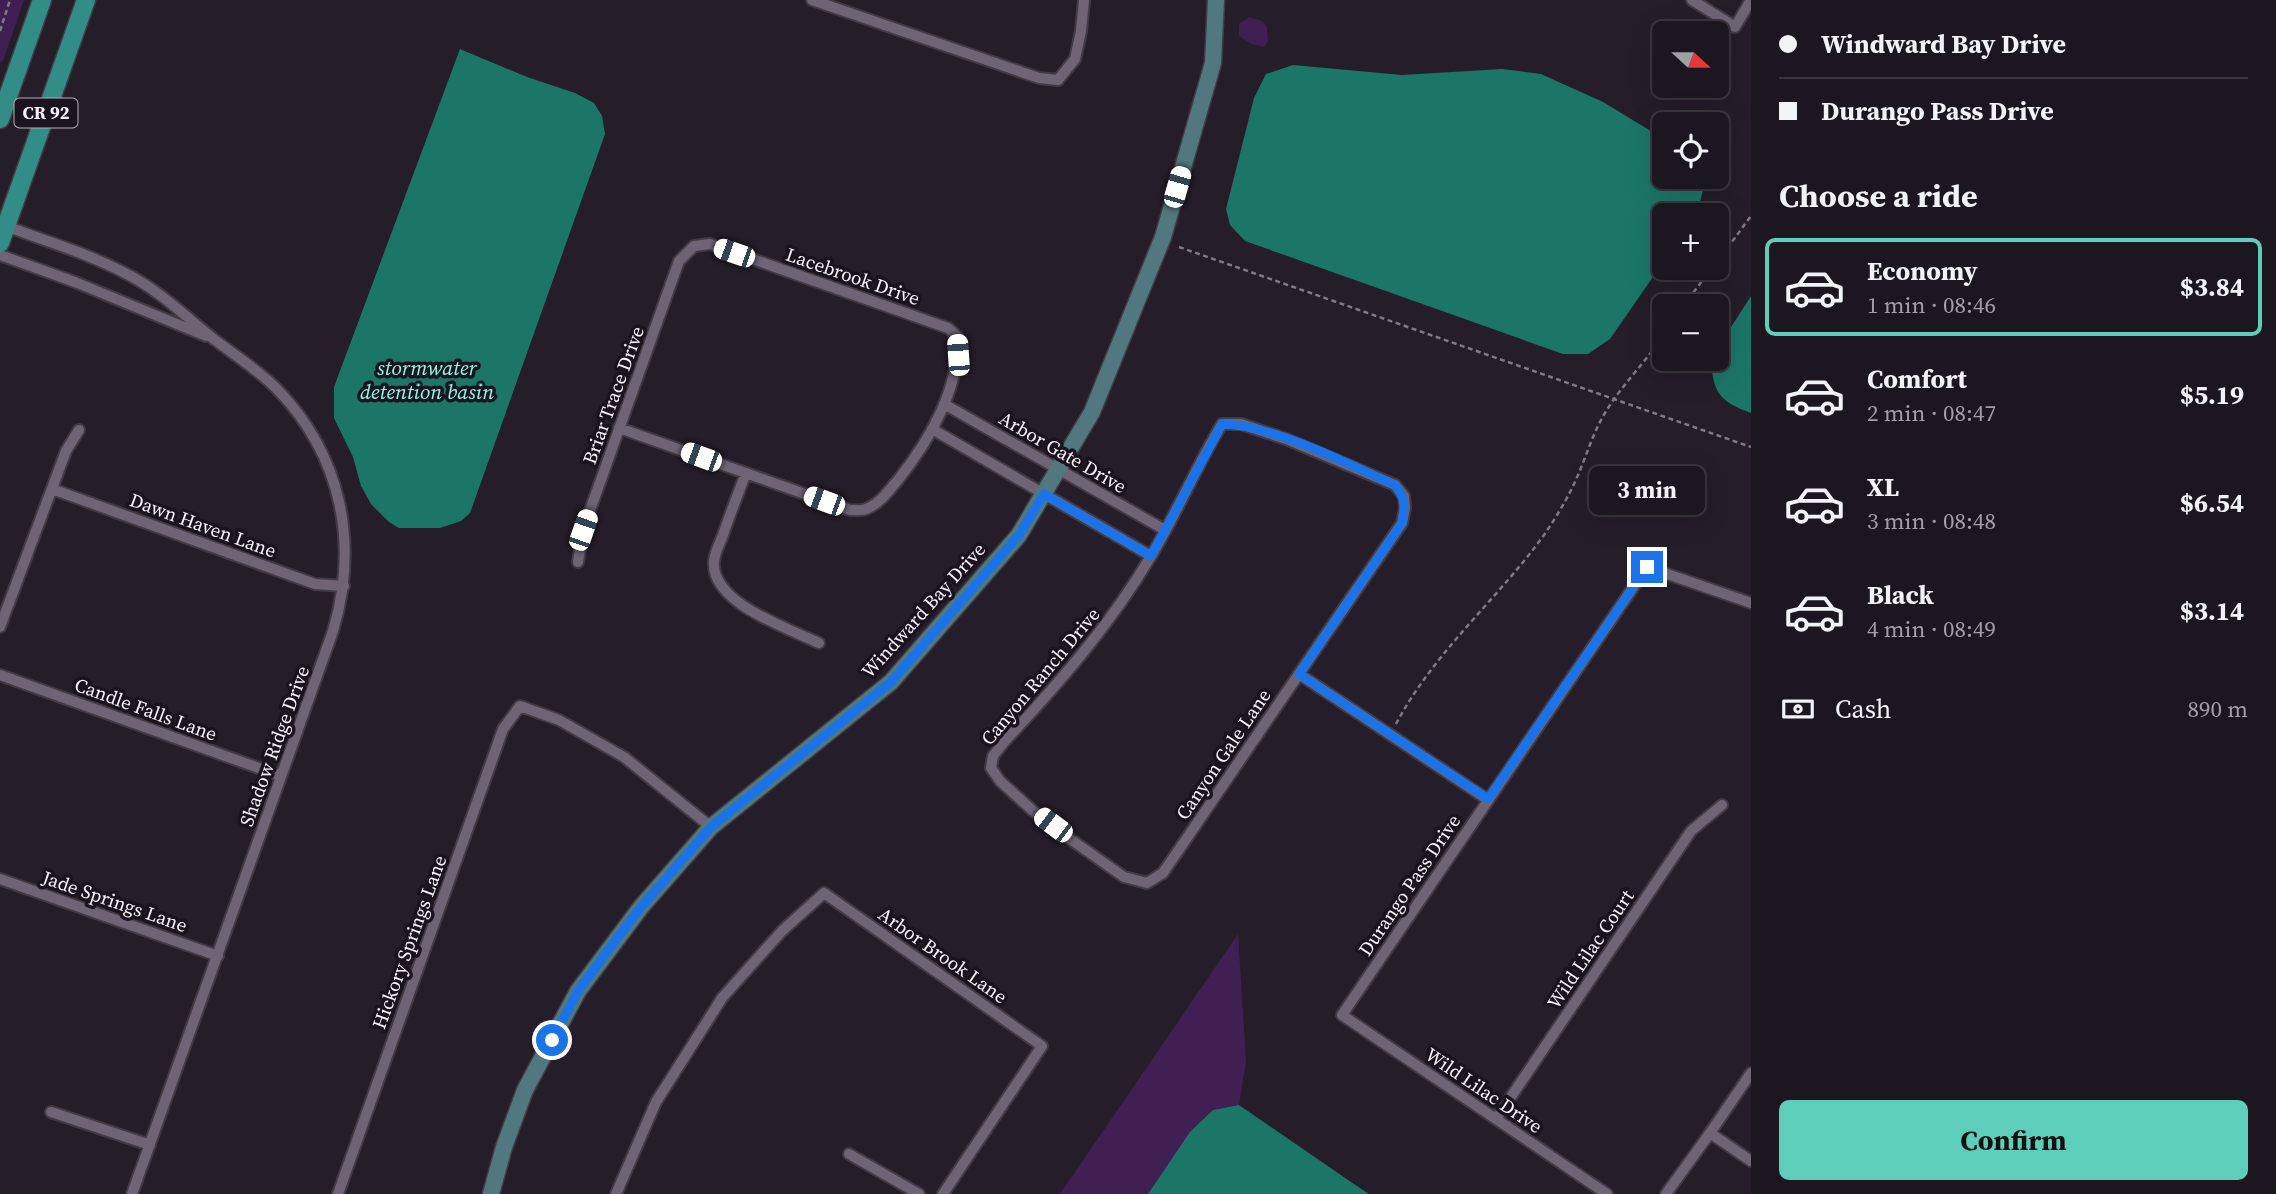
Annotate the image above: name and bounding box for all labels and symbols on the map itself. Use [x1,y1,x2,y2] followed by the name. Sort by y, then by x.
[1652,21,1729,98] north arrow
[14,98,78,128] road number: CR 92
[1162,164,1193,210] car
[711,236,758,270] car
[783,241,923,311] street label: Lacebrook Drive
[576,322,650,468] street label: Briar Trace Drive
[947,333,970,377] car
[360,353,494,406] water label: stormwater detention basin
[995,405,1131,499] street label: Arbor Gate Drive
[678,440,725,474] car
[1589,466,1705,514] callout: 3 min
[801,484,848,518] car
[126,486,280,564] street label: Dawn Haven Lane
[567,507,600,553] car
[855,537,991,683] street label: Windward Bay Drive
[1631,551,1663,583] route end
[975,602,1105,750] street label: Canyon Ranch Drive
[233,662,315,830] street label: Shadow Ridge Drive
[71,671,221,747] street label: Candle Falls Lane
[1170,683,1276,825] street label: Canyon Gale Lane
[1030,804,1077,846] car
[1352,809,1466,961] street label: Durango Pass Drive
[365,852,453,1032] street label: Hickory Springs Lane
[38,864,191,938] street label: Jade Springs Lane
[1541,884,1640,1014] street label: Wild Lilac Court
[873,901,1013,1009] street label: Arbor Brook Lane
[536,1024,568,1056] route start
[1420,1041,1548,1139] street label: Wild Lilac Drive

